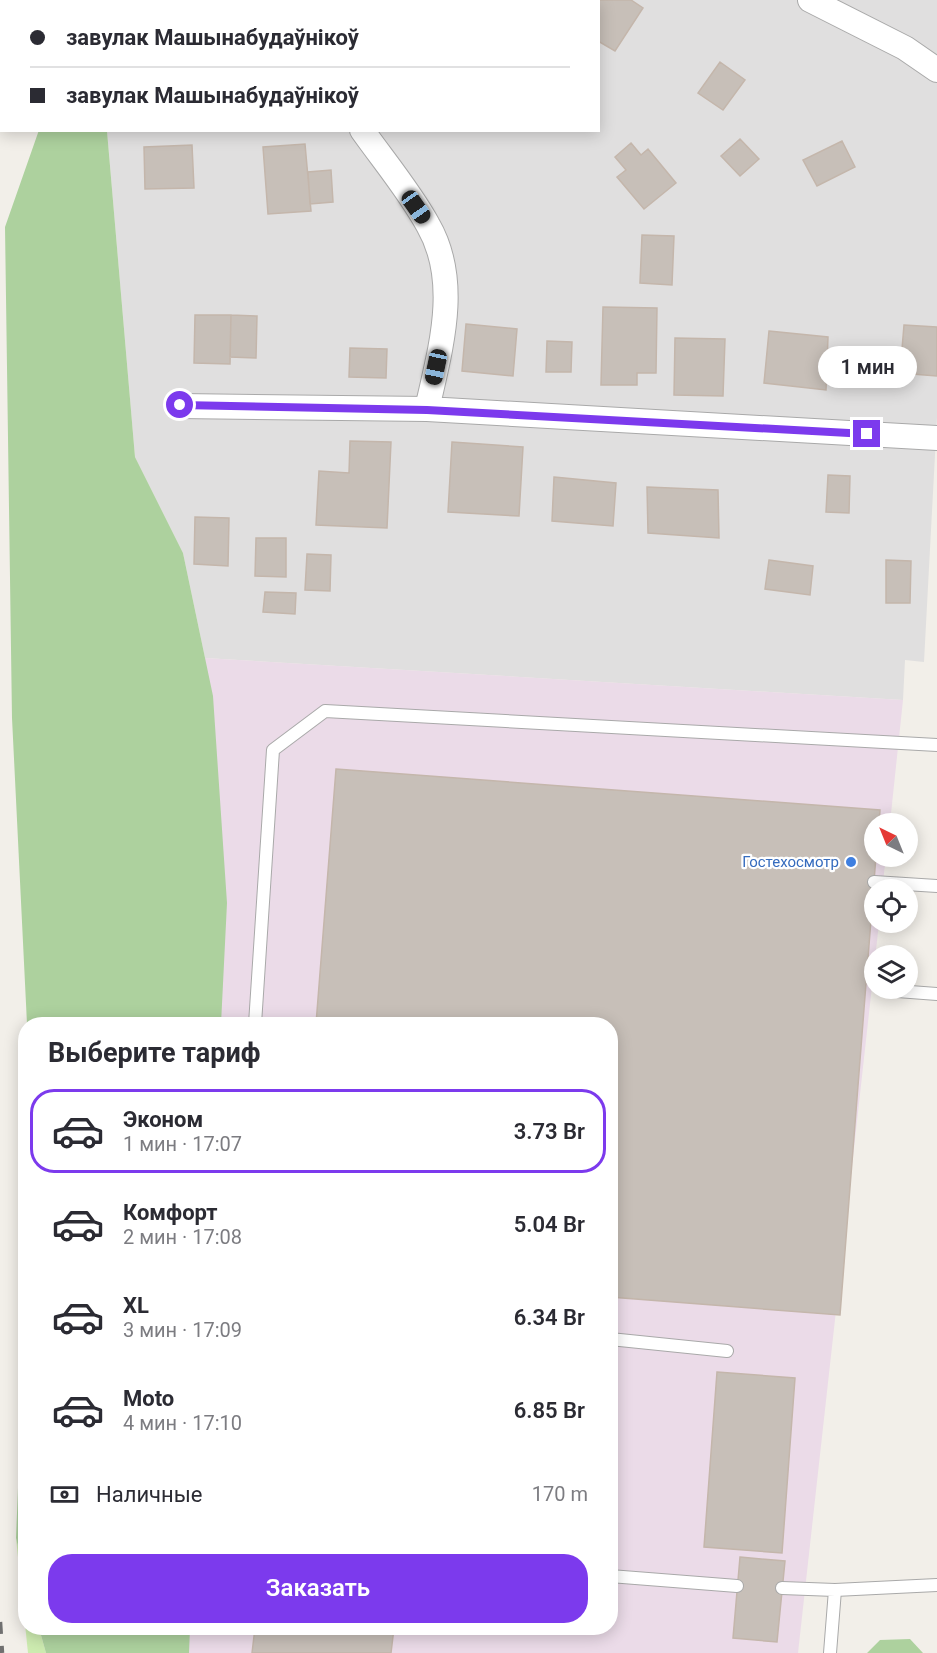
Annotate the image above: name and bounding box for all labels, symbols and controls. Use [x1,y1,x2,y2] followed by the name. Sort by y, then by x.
[66,25,359,50] text: завулак Машынабудаўнікоў
[66,83,359,108] text: завулак Машынабудаўнікоў
[398,187,434,227] car
[818,347,916,389] callout: 1 мин
[423,348,449,386] car
[840,355,895,379] text: 1 мин
[166,391,193,418] route start
[853,420,880,447] route end
[864,813,918,867] north arrow
[864,813,918,999] map controls
[742,853,839,871] place label: Гостехосмотр
[844,855,858,869] marker: Гостехосмотр
[864,879,918,933] button: locate
[864,945,918,999] button: layers
[48,1037,260,1069] text: Выберите тариф
[51,1104,105,1158] icon: car
[123,1107,203,1132] text: Эконом
[514,1119,585,1144] text: 3.73 Br
[123,1132,242,1156] text: 1 мин · 17:07
[51,1197,105,1251] icon: car
[123,1200,218,1225] text: Комфорт
[514,1212,585,1237] text: 5.04 Br
[123,1225,242,1249] text: 2 мин · 17:08
[51,1290,105,1344] icon: car
[123,1293,149,1318] text: XL
[514,1305,585,1330] text: 6.34 Br
[123,1318,242,1342] text: 3 мин · 17:09
[51,1383,105,1437] icon: car
[123,1386,174,1411] text: Moto
[514,1398,585,1423] text: 6.85 Br
[123,1411,242,1435] text: 4 мин · 17:10
[48,1478,81,1511] icon: cash
[96,1482,202,1507] text: Наличные
[532,1482,588,1506] text: 170 m
[48,1554,588,1623] button: Заказать

